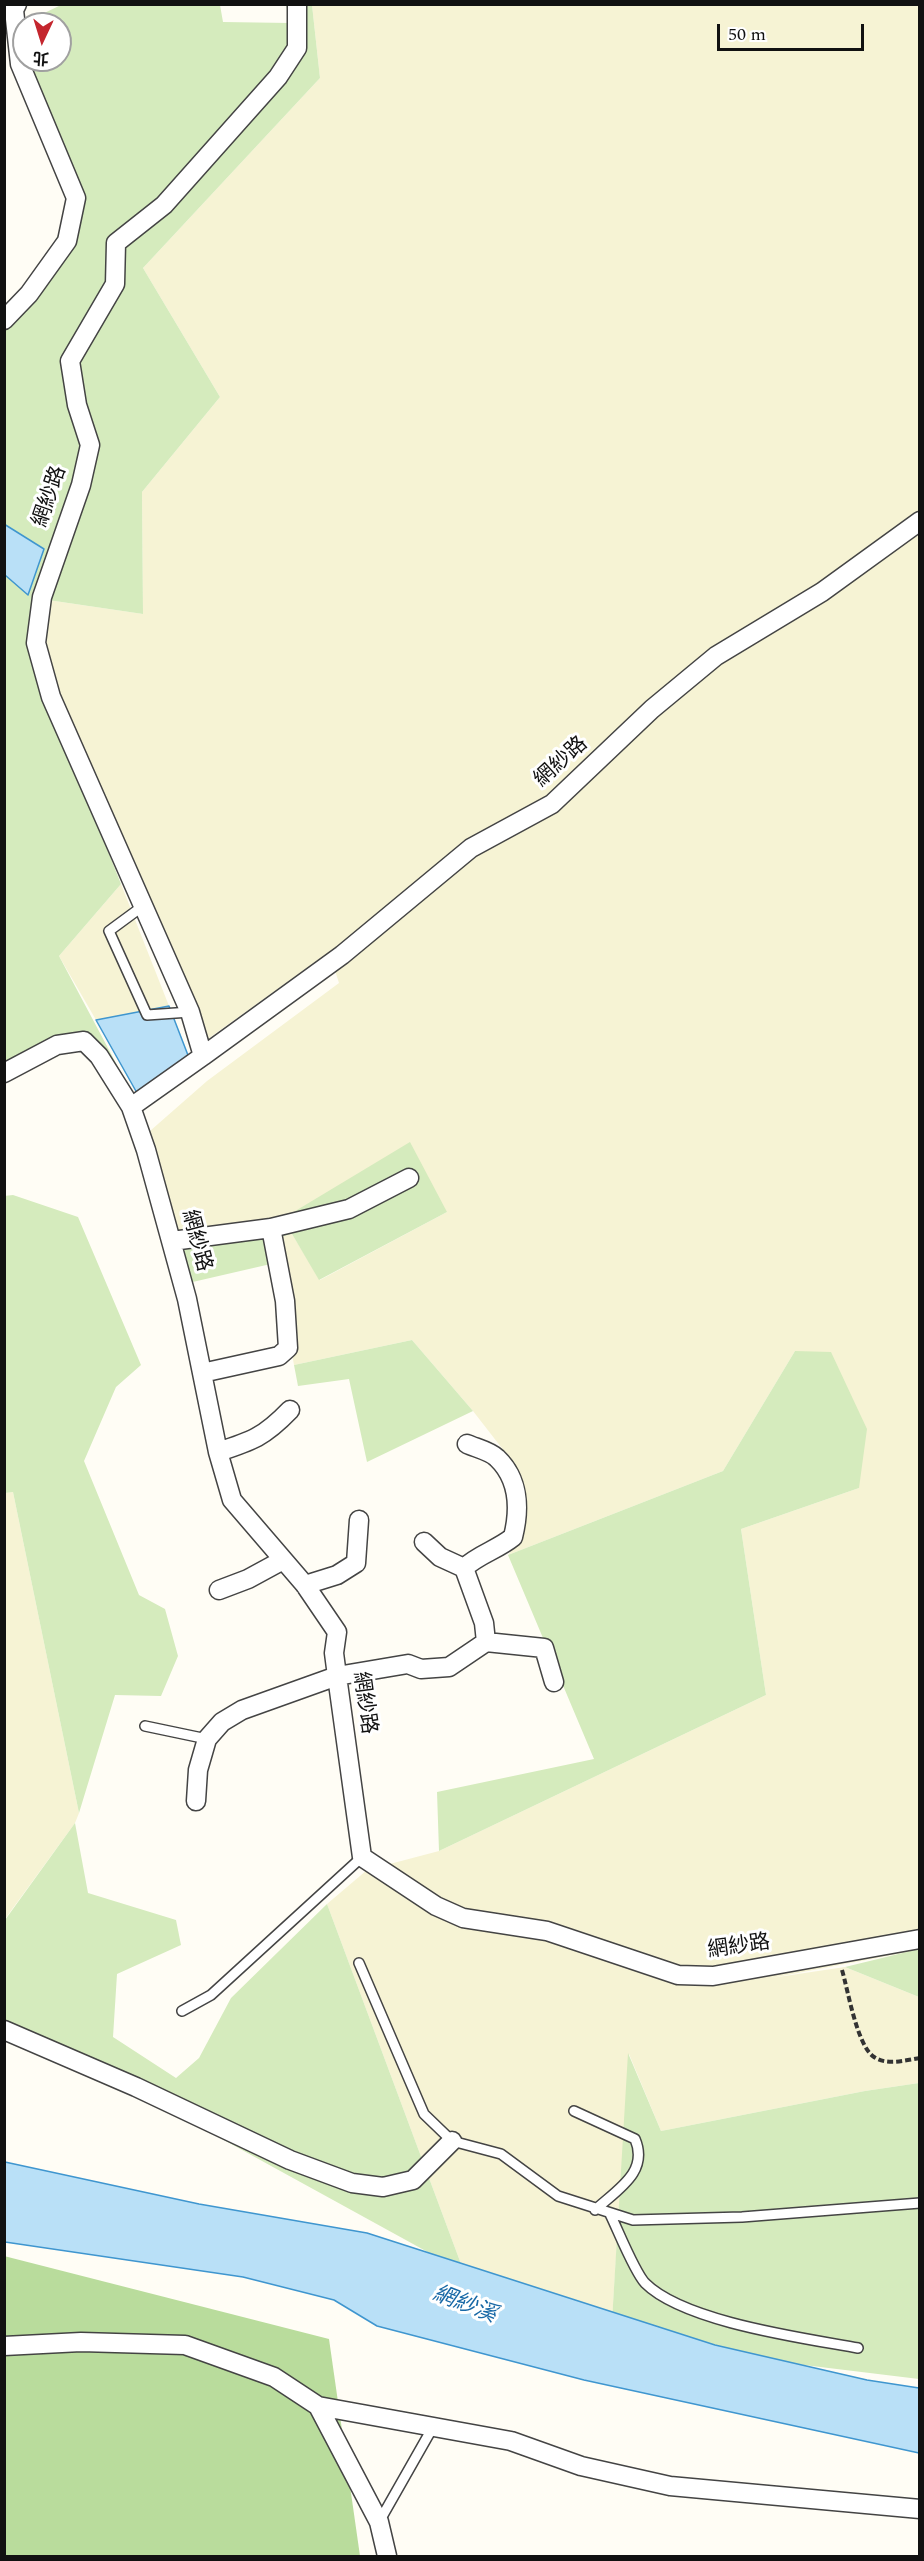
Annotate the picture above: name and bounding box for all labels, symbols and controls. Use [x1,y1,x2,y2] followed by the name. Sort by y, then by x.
[12,12,72,72] north arrow
[720,12,867,50] scale bar
[728,21,766,48] text: 50 m
[32,45,50,70] text: 北
[29,463,73,531] street label: 網紗路
[530,733,594,793] street label: 網紗路
[175,1207,215,1275] street label: 網紗路
[346,1670,380,1736] street label: 網紗路
[706,1931,772,1965] street label: 網紗路
[428,2282,500,2330] water label: 網紗溪

